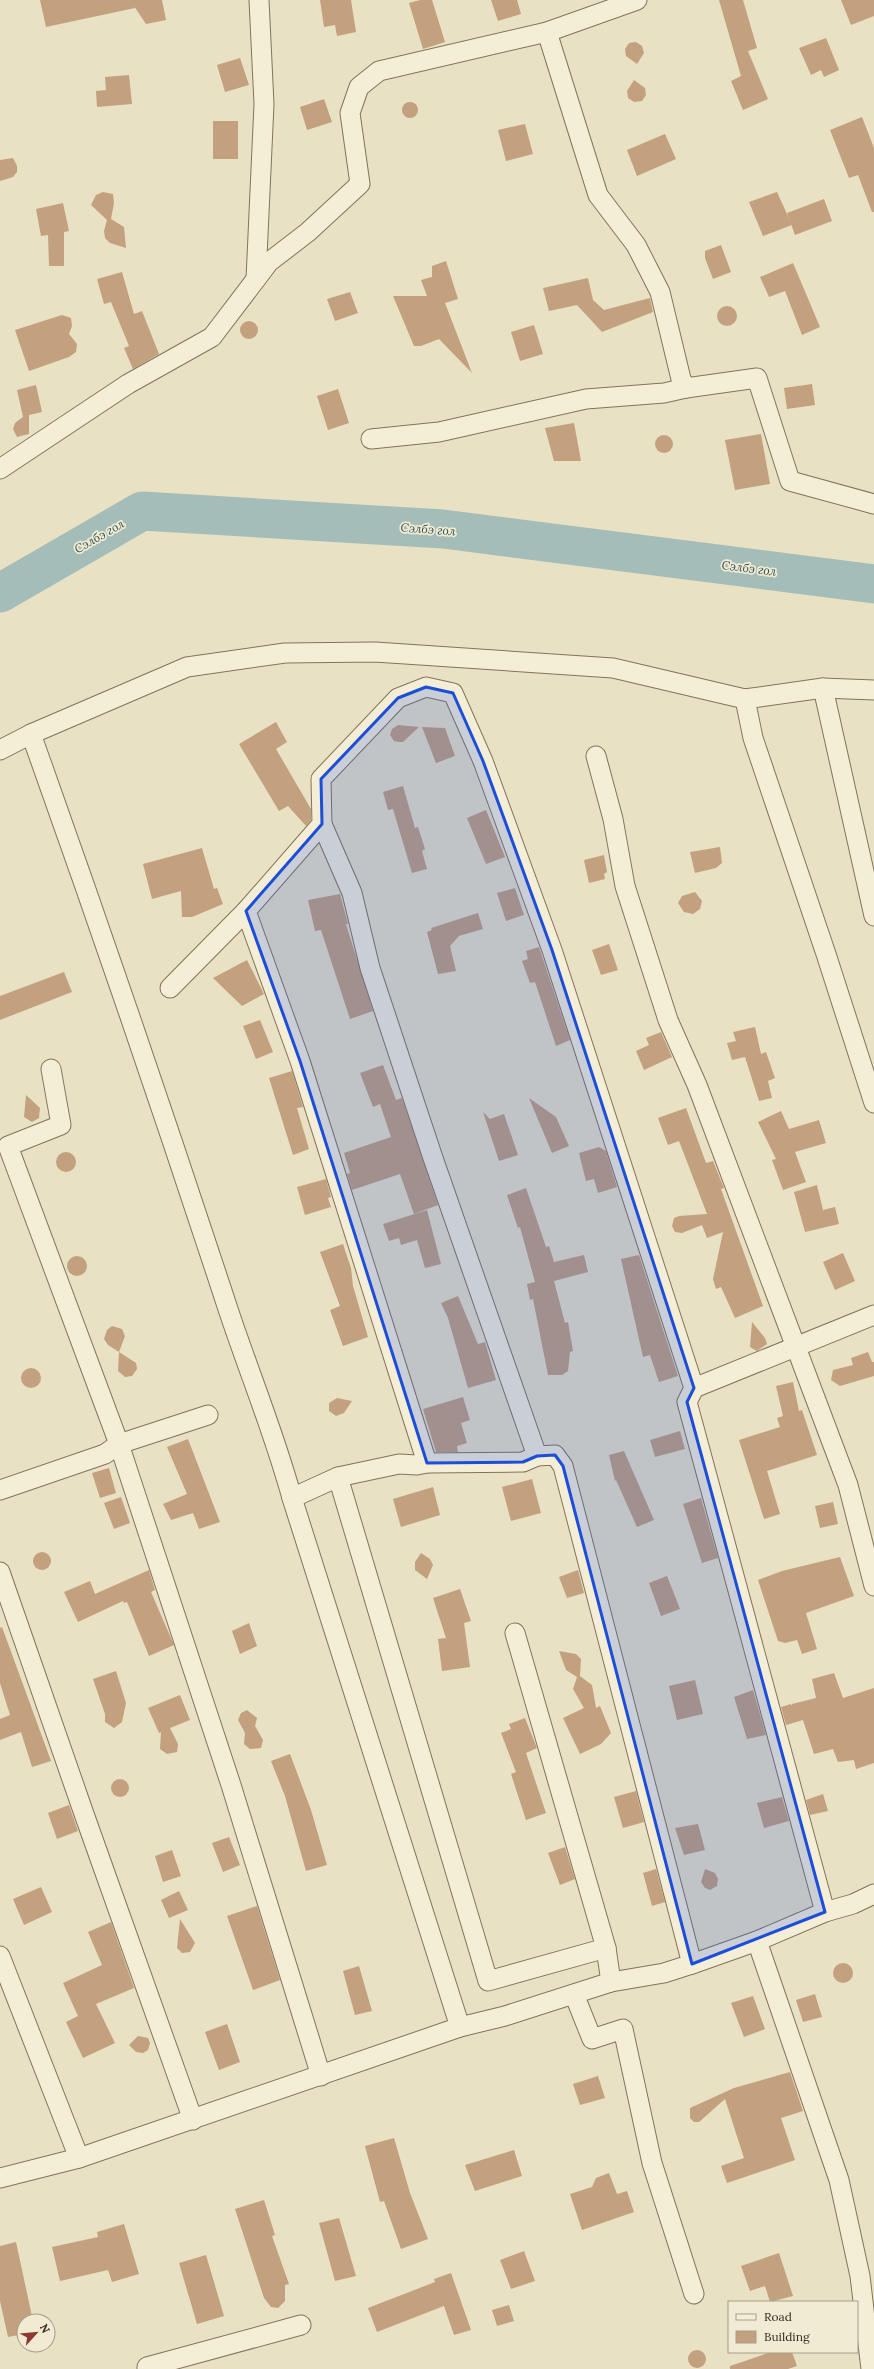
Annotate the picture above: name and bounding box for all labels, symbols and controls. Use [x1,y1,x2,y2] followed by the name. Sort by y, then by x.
[71,516,127,556] water label: Сэлбэ гол
[400,520,456,538] water label: Сэлбэ гол
[721,557,777,579] water label: Сэлбэ гол
[728,2301,858,2353] legend
[764,2309,792,2324] text: Road
[16,2313,56,2353] north arrow
[37,2321,53,2336] text: N
[764,2329,810,2344] text: Building

